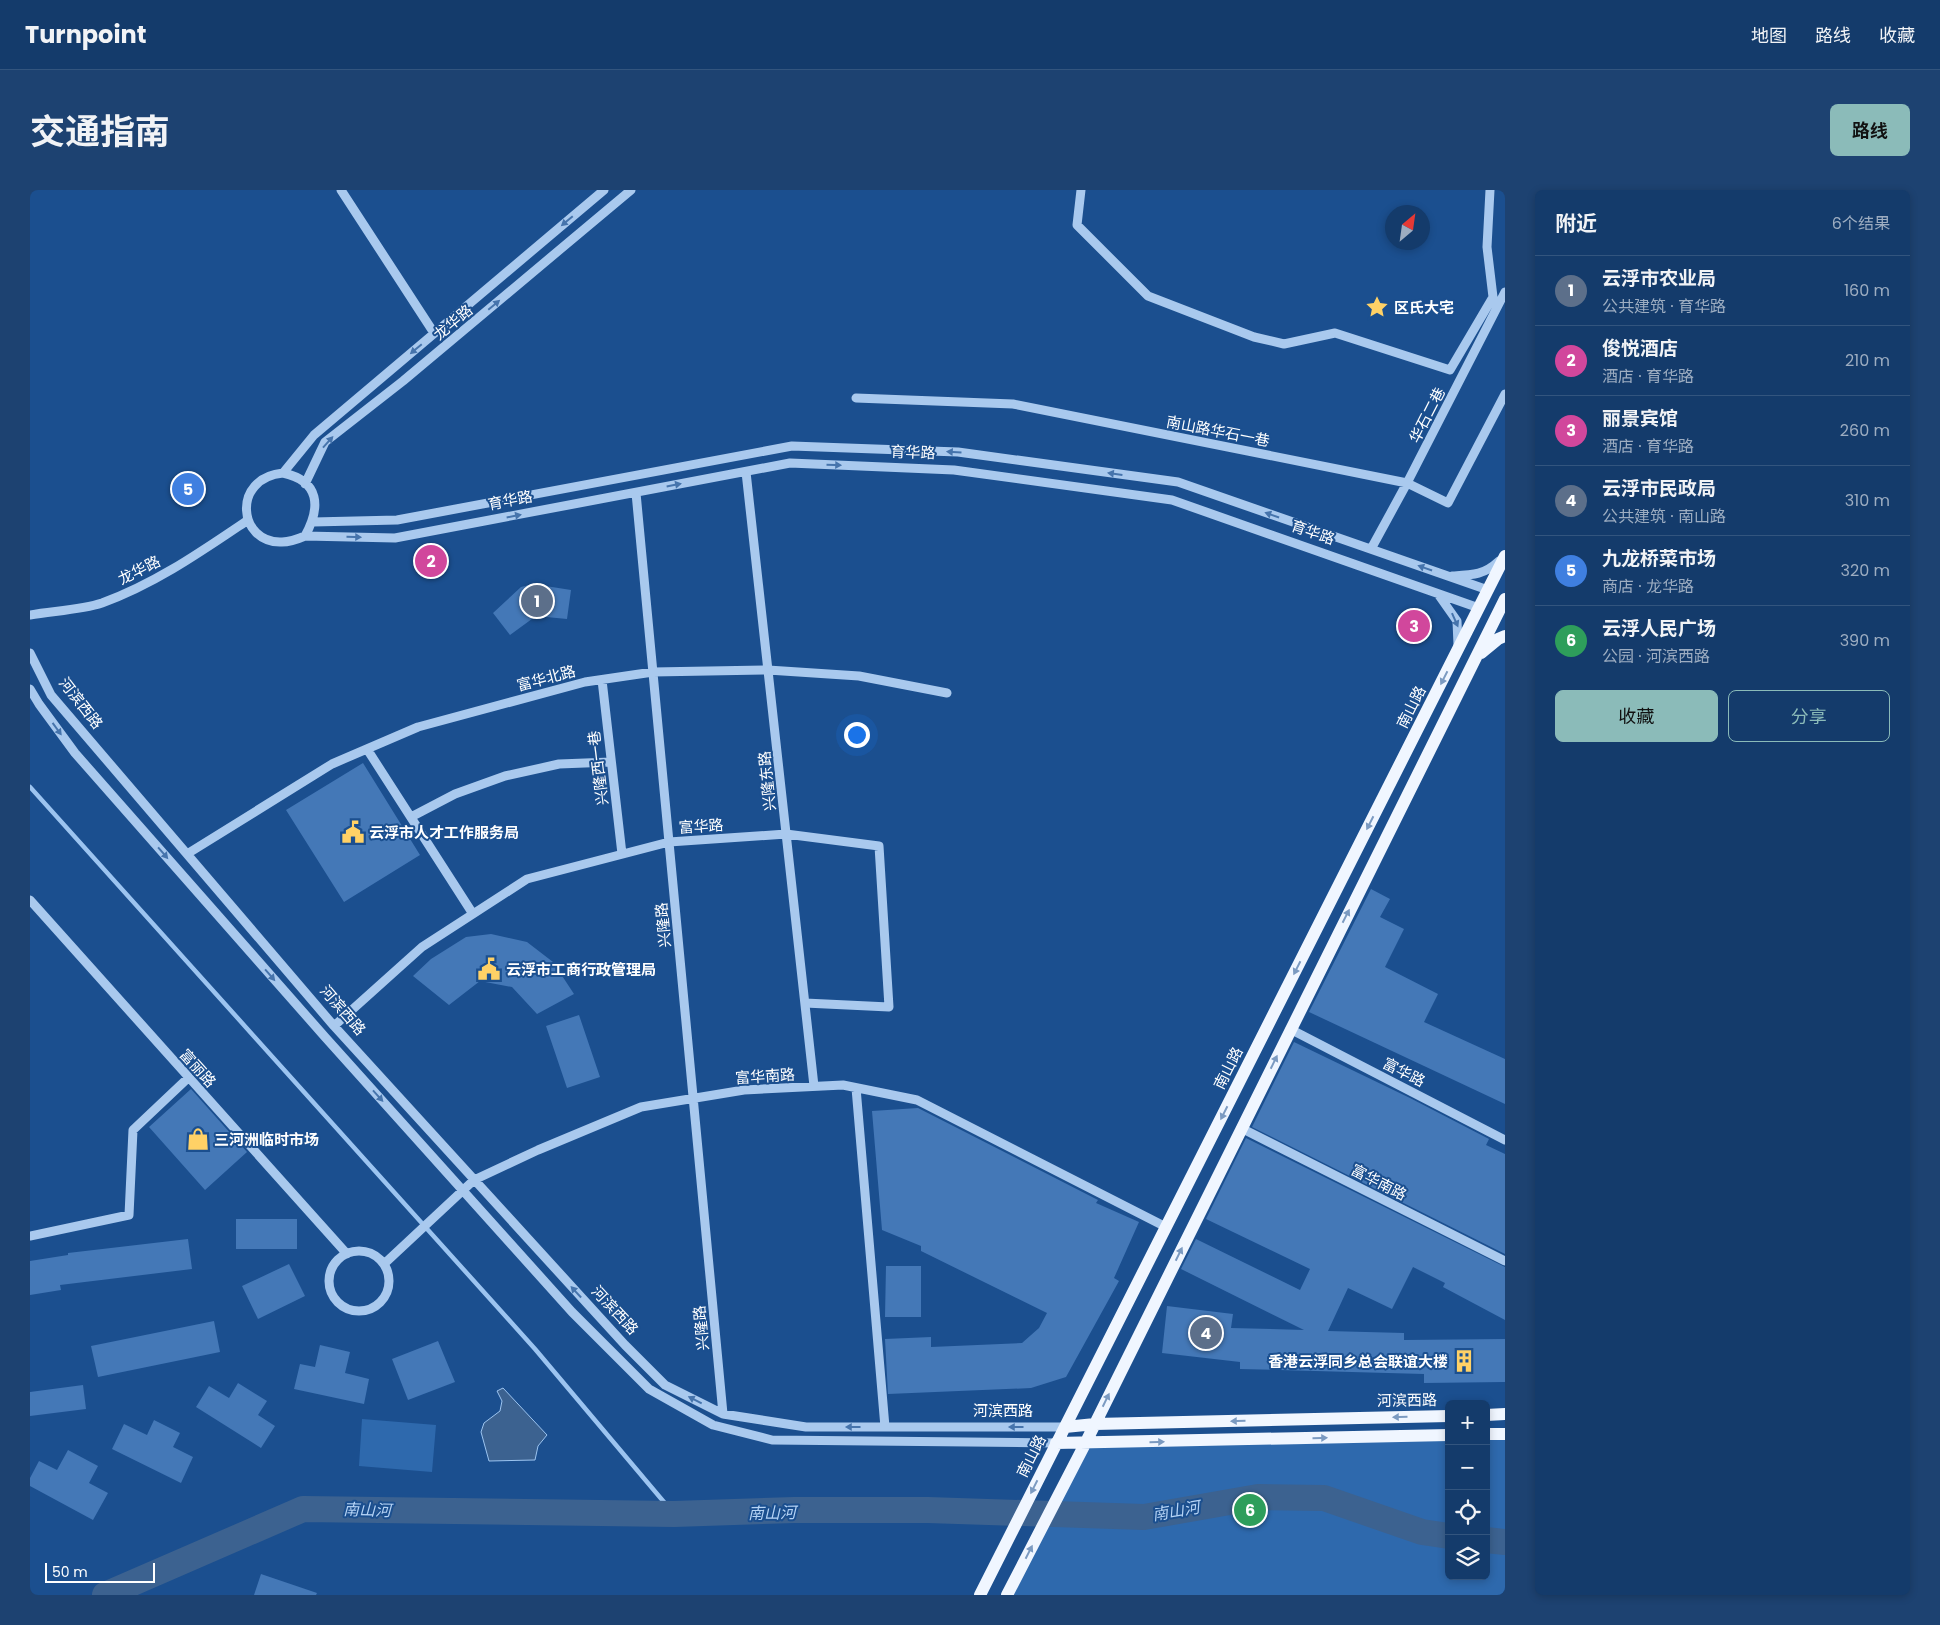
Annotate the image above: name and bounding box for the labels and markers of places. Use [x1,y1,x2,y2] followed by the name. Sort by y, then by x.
[1364,294,1390,320] place icon: 区氏大宅
[1394,297,1454,318] place label: 区氏大宅
[172,470,204,508] pin: 5
[415,542,447,580] pin: 2
[521,582,553,620] pin: 1
[1398,607,1430,645] pin: 3
[340,819,366,845] public building icon: 云浮市人才工作服务局
[369,822,519,843] place label: 云浮市人才工作服务局
[476,956,502,982] public building icon: 云浮市工商行政管理局
[506,959,656,980] place label: 云浮市工商行政管理局
[185,1126,211,1152] shop icon: 三河洲临时市场
[214,1129,319,1150] place label: 三河洲临时市场
[1190,1314,1222,1352] pin: 4
[1451,1348,1477,1374] building icon: 香港云浮同乡总会联谊大楼
[1268,1351,1448,1372] place label: 香港云浮同乡总会联谊大楼
[1234,1491,1266,1529] pin: 6

